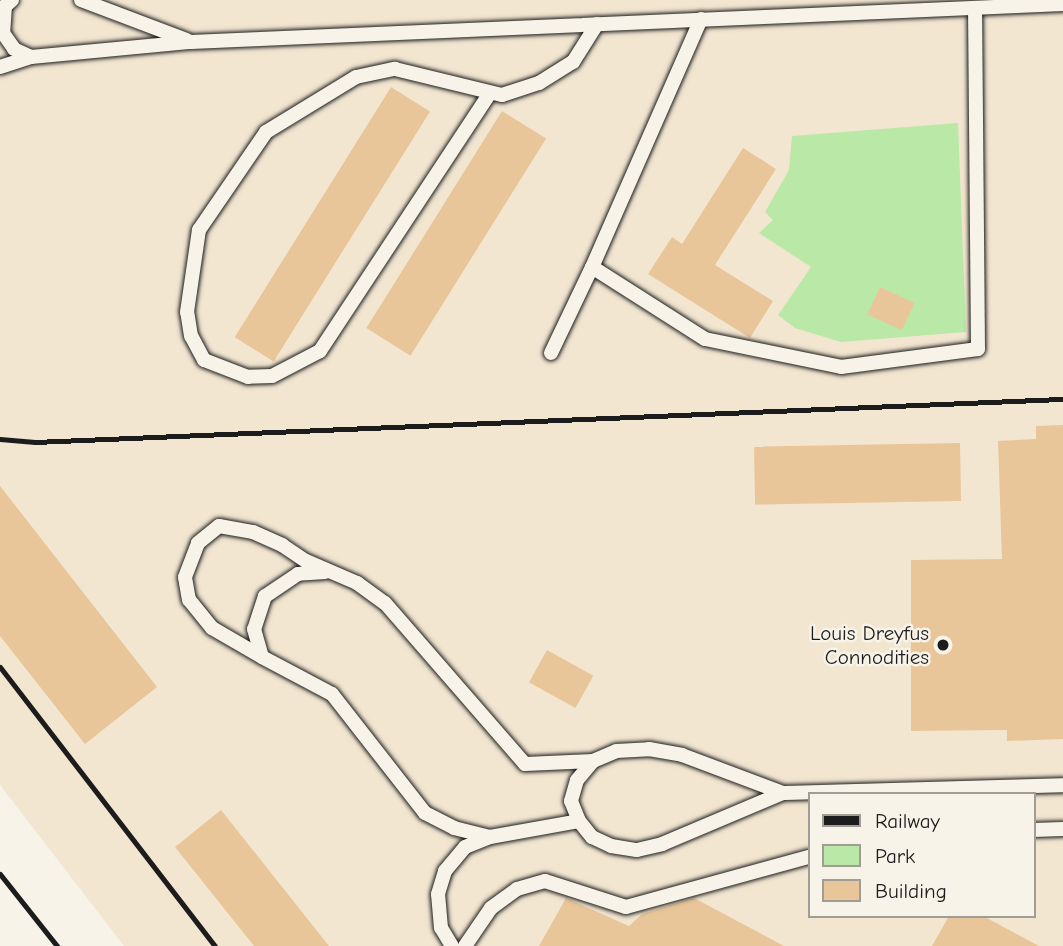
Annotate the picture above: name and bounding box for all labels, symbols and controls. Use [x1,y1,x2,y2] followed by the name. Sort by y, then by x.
[810,620,929,670] place label: Louis Dreyfus Connodities
[935,637,951,653] marker: Louis Dreyfus Connodities
[808,792,1035,918] legend
[875,809,940,833] text: Railway
[875,844,915,868] text: Park
[875,879,947,903] text: Building

